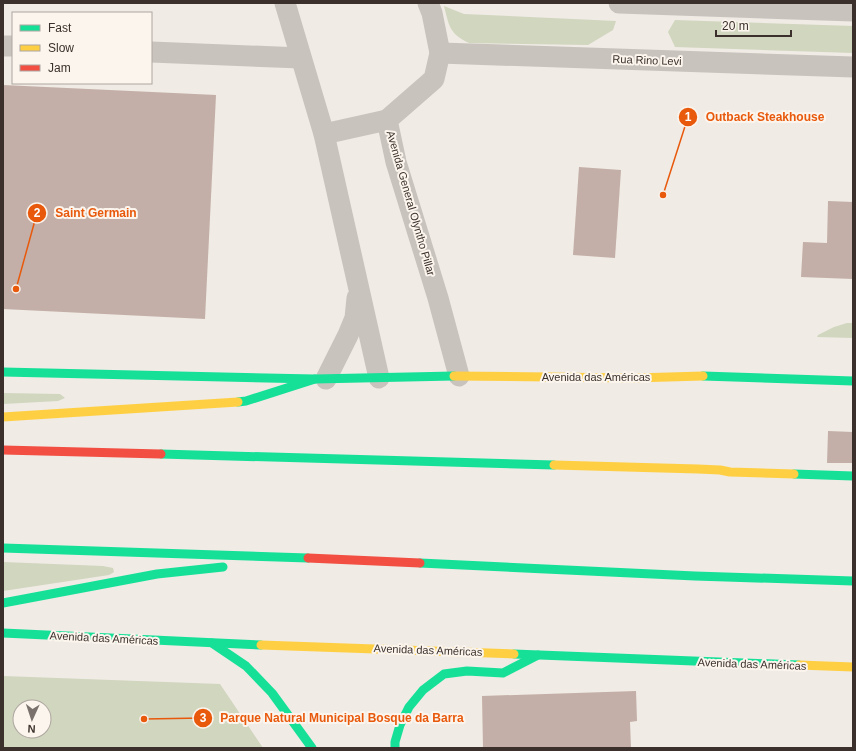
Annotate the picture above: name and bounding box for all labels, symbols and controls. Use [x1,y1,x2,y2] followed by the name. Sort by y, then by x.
[12,12,152,84] legend
[716,12,791,38] scale bar
[722,19,749,33] text: 20 m
[48,21,72,35] text: Fast
[48,41,74,55] text: Slow
[612,53,682,67] street label: Rua Rino Levi
[48,61,71,75] text: Jam
[678,105,833,129] callout: Outback Steakhouse
[685,110,692,124] text: 1
[706,110,825,124] text: Outback Steakhouse
[385,129,438,277] street label: Avenida General Olyntho Pillar
[27,201,144,225] callout: Saint Germain
[34,206,41,220] text: 2
[55,206,137,220] text: Saint Germain
[542,371,651,383] street label: Avenida das Américas
[49,629,159,647] street label: Avenida das Américas
[374,642,483,658] street label: Avenida das Américas
[698,656,807,672] street label: Avenida das Américas
[12,699,52,739] north arrow
[193,706,472,730] callout: Parque Natural Municipal Bosque da Barra
[200,711,207,725] text: 3
[220,711,464,725] text: Parque Natural Municipal Bosque da Barra
[27,723,36,735] text: N

